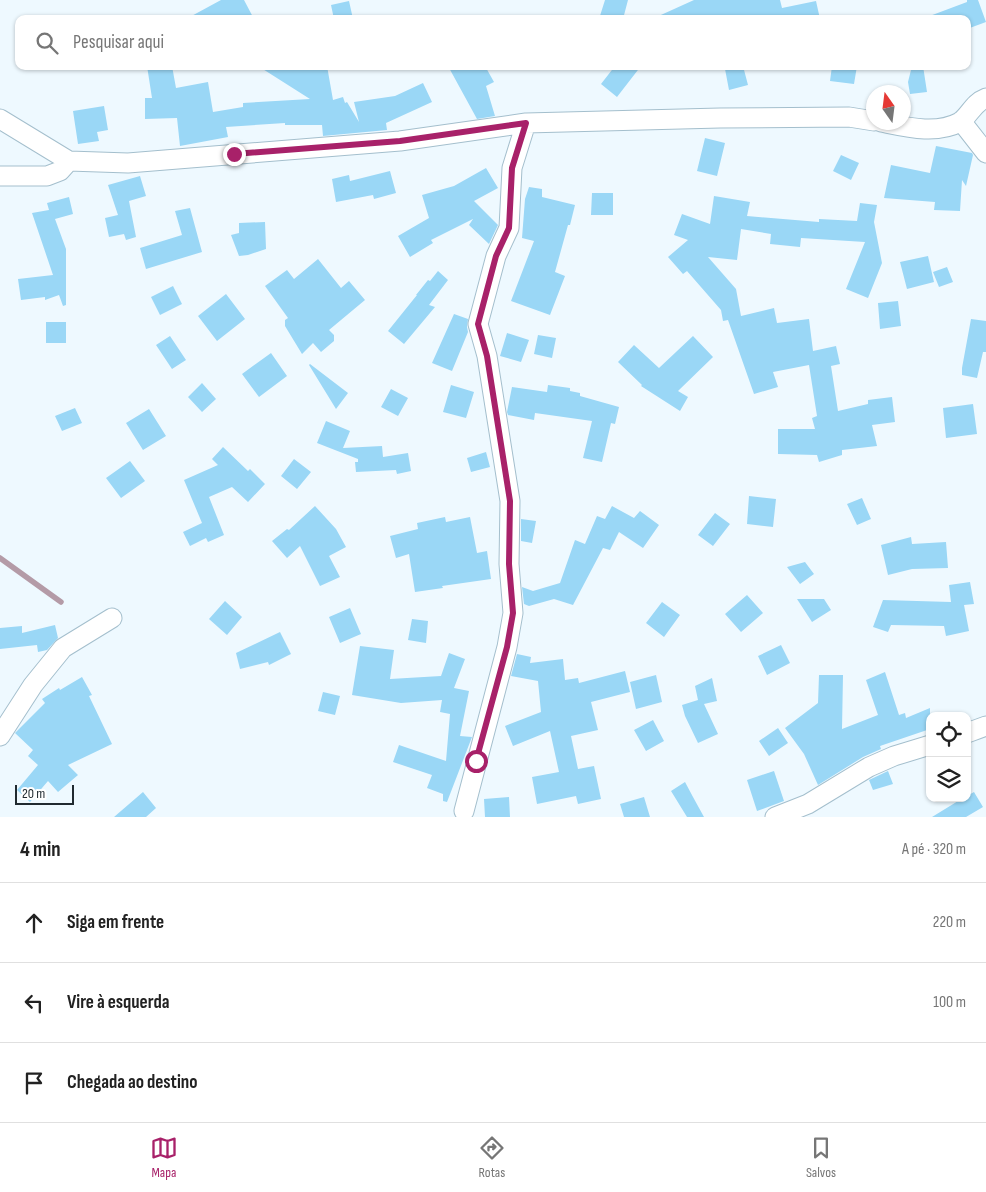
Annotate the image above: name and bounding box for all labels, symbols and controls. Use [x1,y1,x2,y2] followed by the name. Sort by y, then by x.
[15,15,971,70] search box
[33,29,61,57] icon: search
[73,31,164,54] text: Pesquisar aqui
[866,85,911,130] north arrow
[223,143,246,166] route end
[926,712,971,802] map controls
[926,712,971,757] button: locate
[465,750,488,773] route start
[926,757,971,802] button: layers
[15,782,74,805] scale bar
[22,785,45,802] text: 20 m
[20,837,61,862] text: 4 min
[902,840,966,859] text: A pé · 320 m
[20,909,48,937] icon: ahead
[67,911,164,934] text: Siga em frente
[933,913,966,932] text: 220 m
[20,989,48,1017] icon: left
[67,991,169,1014] text: Vire à esquerda
[933,993,966,1012] text: 100 m
[20,1069,48,1097] icon: arrive
[67,1071,197,1094] text: Chegada ao destino
[150,1134,178,1181] tab: Mapa
[478,1134,506,1181] tab: Rotas
[806,1134,836,1181] tab: Salvos

